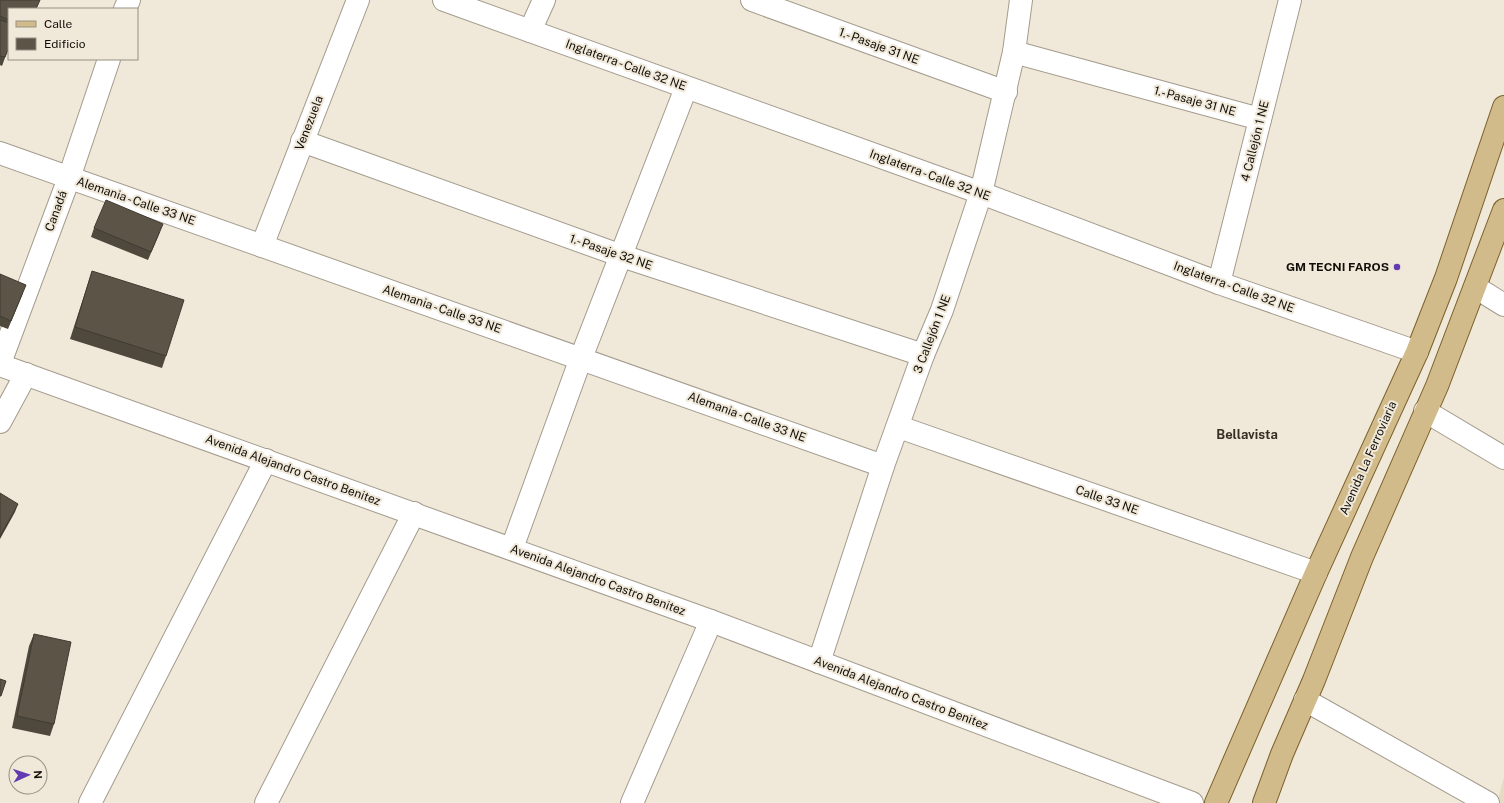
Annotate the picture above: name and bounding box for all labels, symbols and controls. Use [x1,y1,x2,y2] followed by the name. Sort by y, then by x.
[8,8,138,60] legend
[44,17,73,31] text: Calle
[837,25,921,67] street label: 1.- Pasaje 31 NE
[44,37,86,51] text: Edificio
[564,37,688,93] street label: Inglaterra - Calle 32 NE
[1152,83,1238,119] street label: 1.- Pasaje 31 NE
[292,94,326,152] street label: Venezuela
[1238,99,1272,183] street label: 4 Callejón 1 NE
[868,147,992,203] street label: Inglaterra - Calle 32 NE
[75,174,197,228] street label: Alemania - Calle 33 NE
[42,189,70,233] street label: Canadá
[568,231,654,273] street label: 1.- Pasaje 32 NE
[1172,259,1296,315] street label: Inglaterra - Calle 32 NE
[1286,260,1389,274] place label: GM TECNI FAROS
[1392,262,1402,272] marker: GM TECNI FAROS
[381,282,503,336] street label: Alemania - Calle 33 NE
[911,293,953,375] street label: 3 Callejón 1 NE
[686,389,808,445] street label: Alemania - Calle 33 NE
[1337,399,1399,517] street label: Avenida La Ferroviaria
[1216,427,1278,442] district label: Bellavista
[204,432,383,508] street label: Avenida Alejandro Castro Benitez
[1074,483,1140,517] street label: Calle 33 NE
[509,542,688,618] street label: Avenida Alejandro Castro Benitez
[812,653,990,733] street label: Avenida Alejandro Castro Benitez
[8,755,48,795] north arrow
[32,770,44,779] text: N

